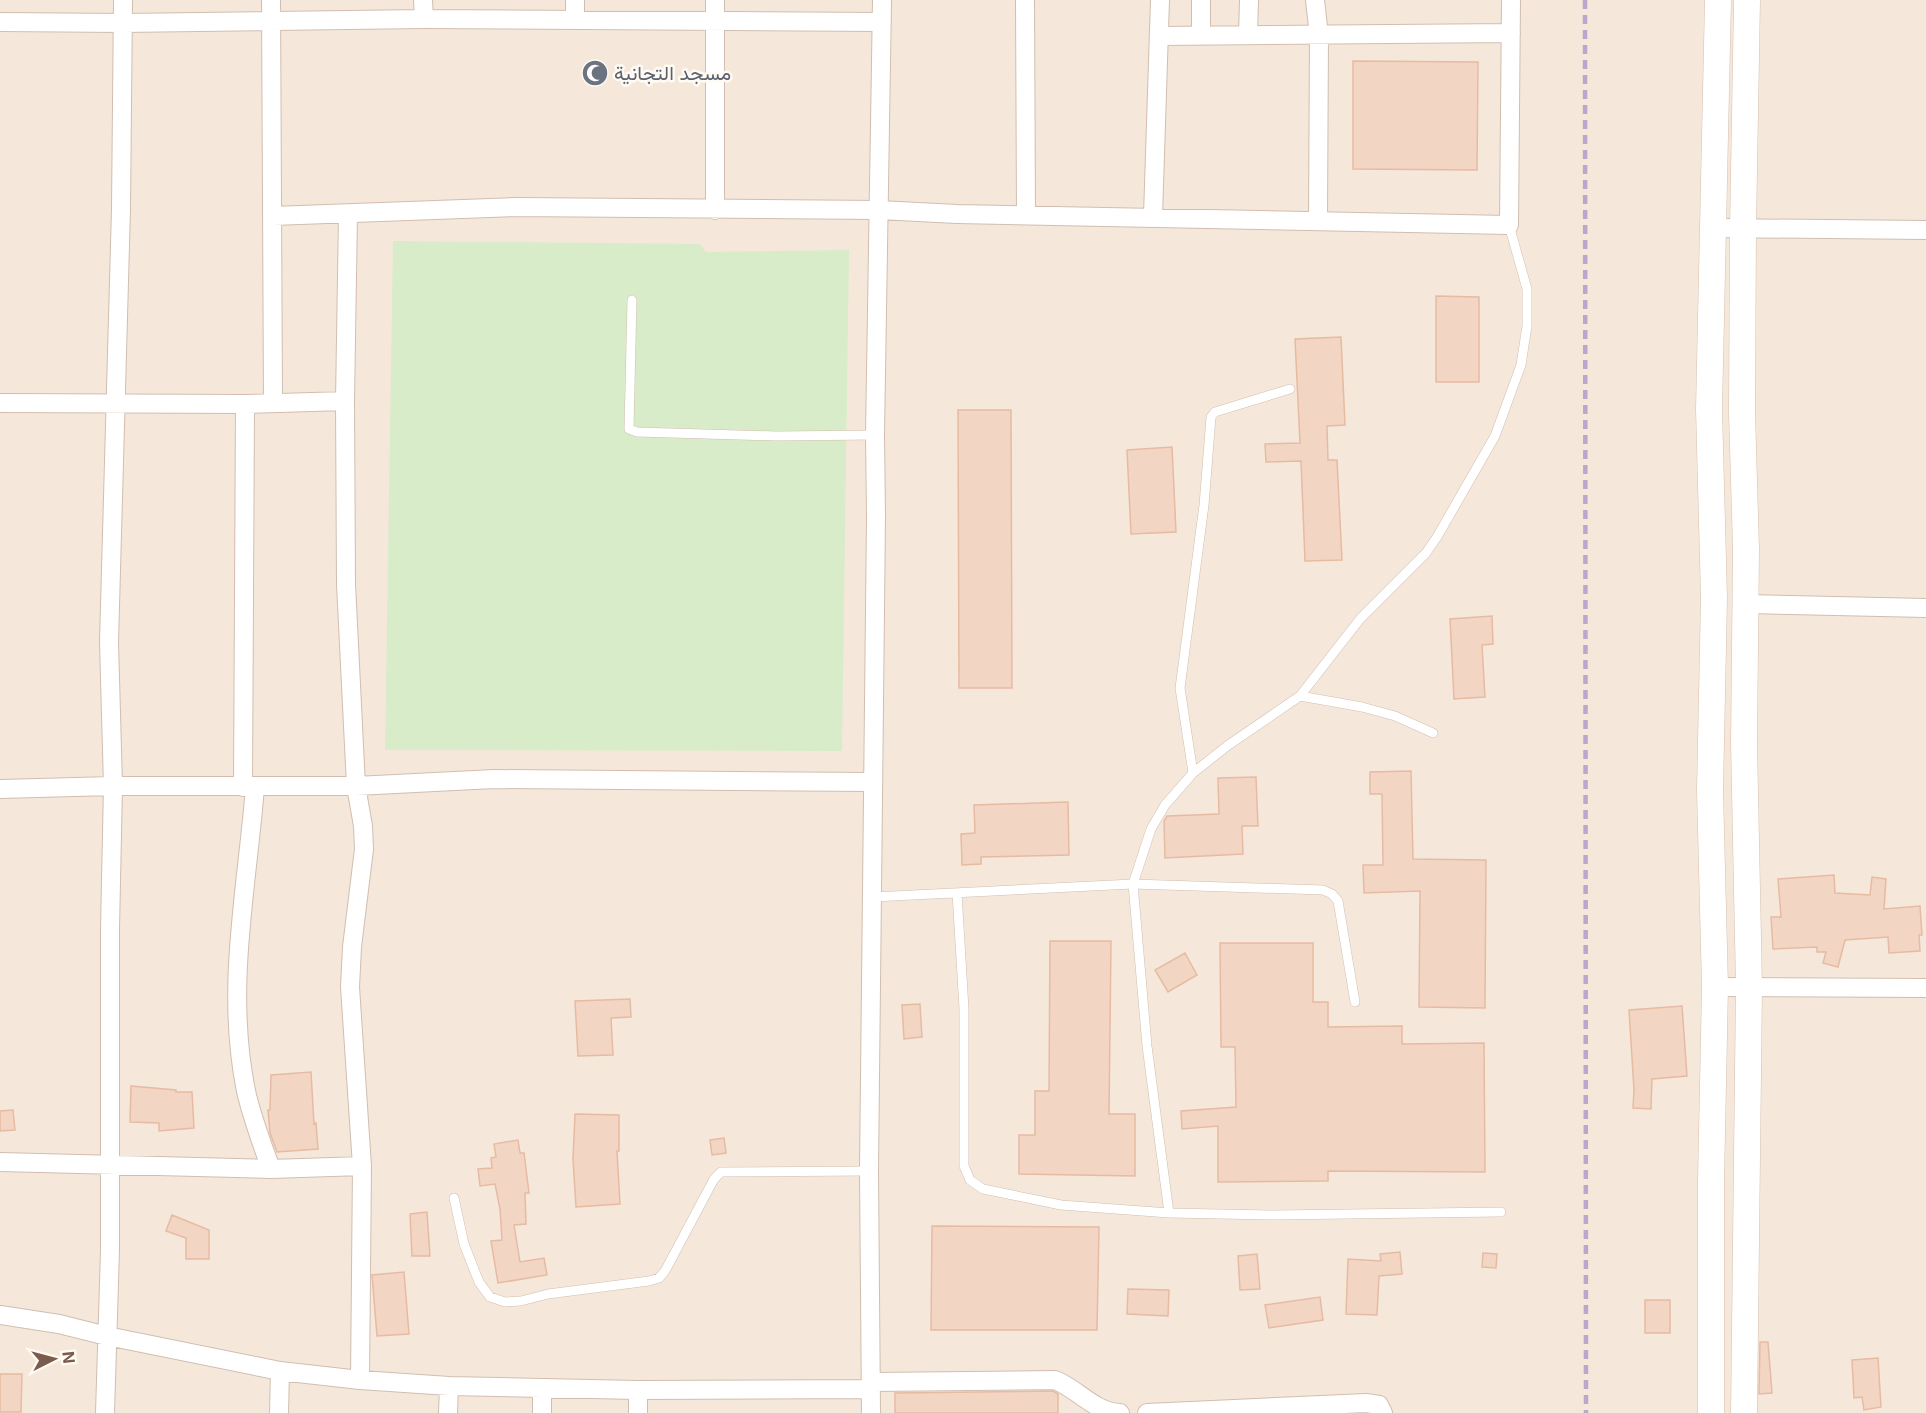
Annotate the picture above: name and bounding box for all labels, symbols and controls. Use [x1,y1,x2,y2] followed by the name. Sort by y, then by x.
[580,58,610,88] mosque icon: مسجد التجانية
[614,61,731,85] place label: مسجد التجانية
[24,1329,84,1389] north arrow
[58,1350,80,1365] text: N

